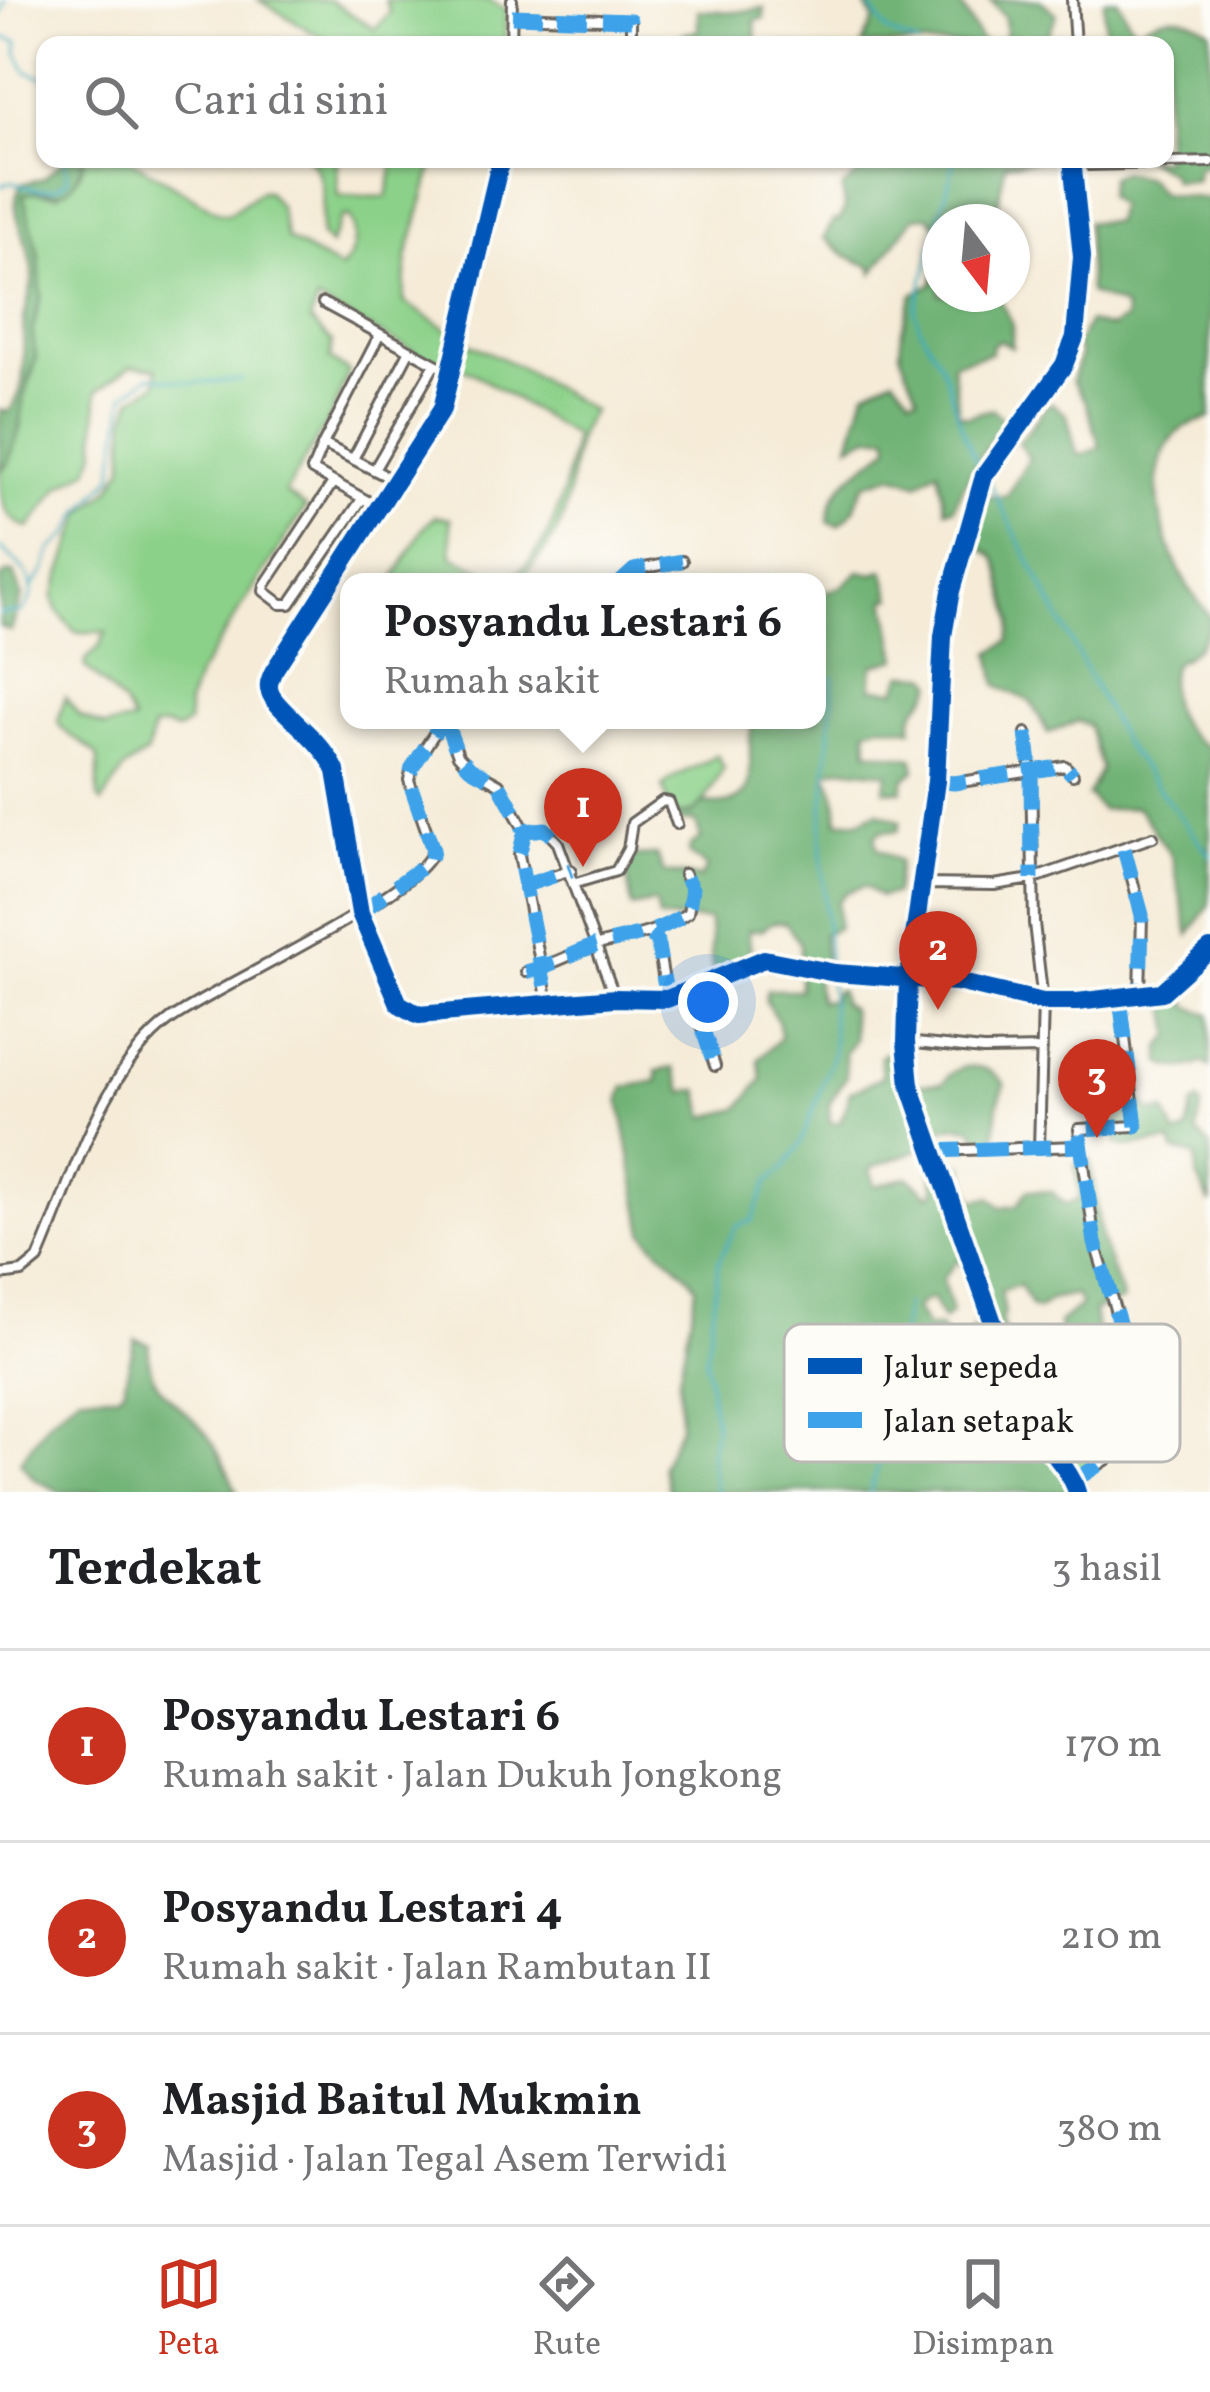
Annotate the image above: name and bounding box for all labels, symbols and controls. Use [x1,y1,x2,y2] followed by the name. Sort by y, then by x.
[36,36,1174,168] search box
[78,69,144,135] icon: search
[174,71,388,134] text: Cari di sini
[922,204,1030,312] north arrow
[340,573,826,729] popup
[384,593,782,656] text: Posyandu Lestari 6
[384,656,600,710] text: Rumah sakit
[544,768,622,867] pin: 1
[899,911,977,1010] pin: 2
[678,972,738,1032] your location
[1058,1039,1136,1138] pin: 3
[784,1324,1180,1462] legend
[883,1347,1059,1393] text: Jalur sepeda
[883,1401,1074,1447] text: Jalan setapak
[48,1535,262,1606] text: Terdekat
[1051,1543,1162,1597] text: 3 hasil
[162,1687,560,1750] text: Posyandu Lestari 6
[79,1719,95,1773] text: 1
[1064,1719,1162,1773] text: 170 m
[162,1750,782,1804] text: Rumah sakit · Jalan Dukuh Jongkong
[162,1879,563,1942] text: Posyandu Lestari 4
[77,1911,97,1965] text: 2
[1060,1911,1162,1965] text: 210 m
[162,1942,712,1996] text: Rumah sakit · Jalan Rambutan II
[162,2071,642,2134] text: Masjid Baitul Mukmin
[77,2103,97,2157] text: 3
[1056,2103,1162,2157] text: 380 m
[162,2134,727,2188] text: Masjid · Jalan Tegal Asem Terwidi
[156,2251,222,2369] tab: Peta
[533,2251,601,2369] tab: Rute
[912,2251,1054,2369] tab: Disimpan

